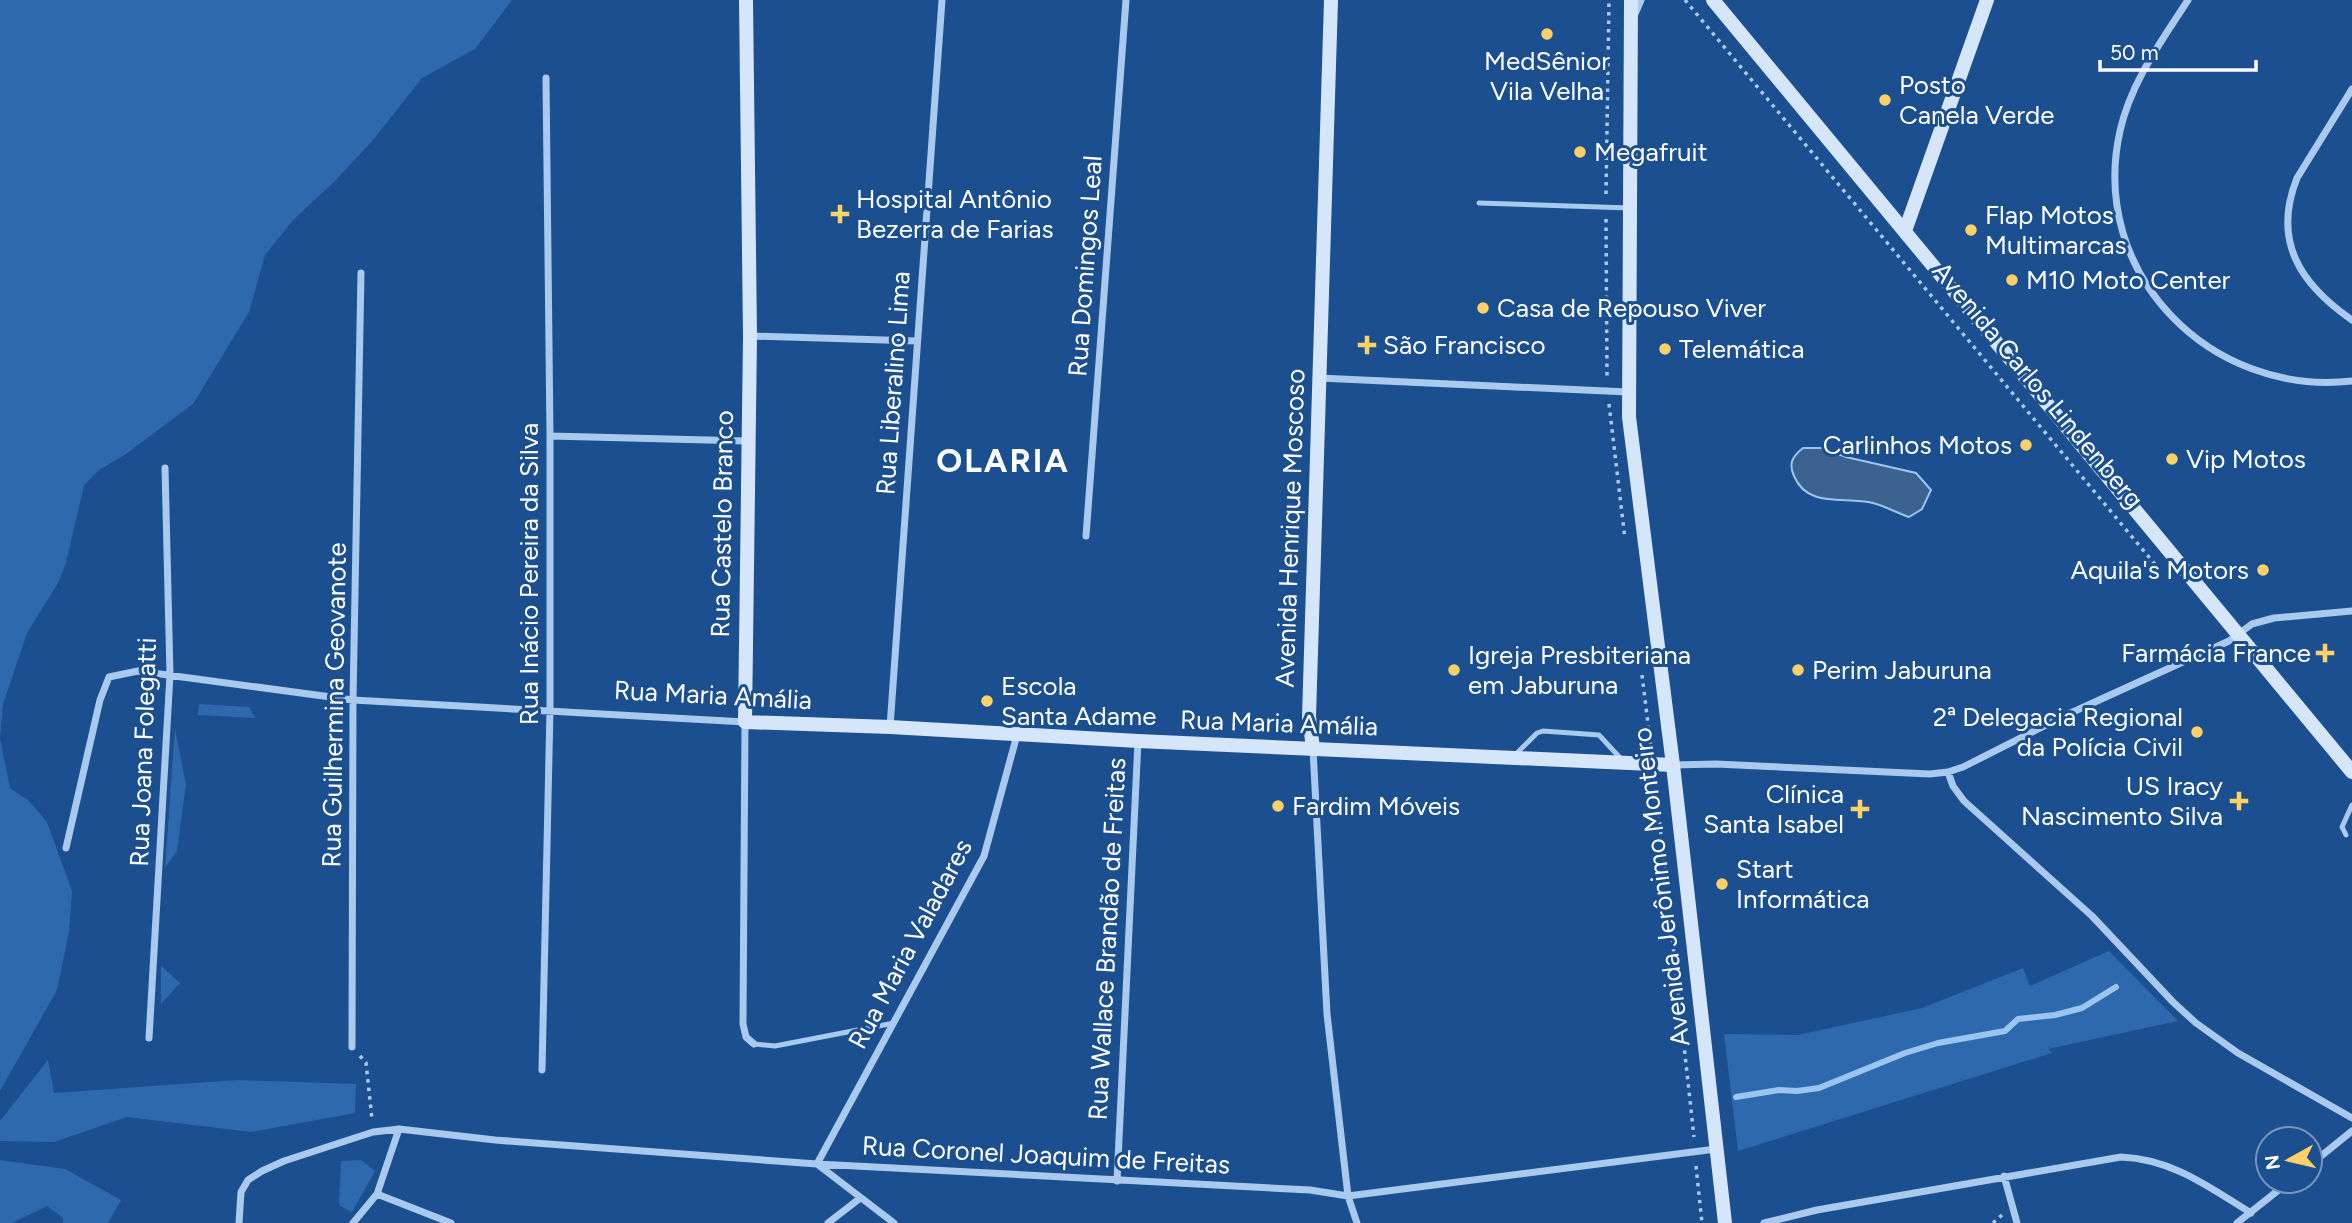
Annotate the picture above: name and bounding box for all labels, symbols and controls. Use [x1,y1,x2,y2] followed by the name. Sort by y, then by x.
[1539,26,1555,42] marker: MedSênior Vila Velha
[2100,28,2256,72] scale bar
[2110,40,2159,65] text: 50 m
[1484,45,1610,107] place label: MedSênior Vila Velha
[1899,69,2055,131] place label: Posto Canela Verde
[1877,92,1893,108] marker: Posto Canela Verde
[1594,136,1708,168] place label: Megafruit
[1572,144,1588,160] marker: Megafruit
[1061,154,1109,378] street label: Rua Domingos Leal
[856,183,1054,245] place label: Hospital Antônio Bezerra de Farias
[1985,199,2127,261] place label: Flap Motos Multimarcas
[830,204,850,224] marker: Hospital Antônio Bezerra de Farias
[1963,222,1979,238] marker: Flap Motos Multimarcas
[1926,255,2150,515] street label: Avenida Carlos Lindenberg
[2026,264,2231,296] place label: M10 Moto Center
[869,270,917,496] street label: Rua Liberalino Lima
[2004,272,2020,288] marker: M10 Moto Center
[1497,292,1766,324] place label: Casa de Repouso Viver
[1475,300,1491,316] marker: Casa de Repouso Viver
[1383,329,1545,361] place label: São Francisco
[1679,333,1804,365] place label: Telemática
[1357,335,1377,355] marker: São Francisco
[1657,341,1673,357] marker: Telemática
[1268,368,1312,688] street label: Avenida Henrique Moscoso
[704,410,740,638] street label: Rua Castelo Branco
[513,423,545,725] street label: Rua Inácio Pereira da Silva
[1823,429,2012,461] place label: Carlinhos Motos
[2018,437,2034,453] marker: Carlinhos Motos
[936,441,1070,480] district label: OLARIA
[2186,443,2306,475] place label: Vip Motos
[2164,451,2180,467] marker: Vip Motos
[315,542,353,868] street label: Rua Guilhermina Geovanote
[2070,554,2249,586] place label: Aquila's Motors
[2255,562,2271,578] marker: Aquila's Motors
[123,637,163,867] street label: Rua Joana Folegatti
[2121,637,2311,669] place label: Farmácia France
[1468,639,1691,701] place label: Igreja Presbiteriana em Jaburuna
[2317,645,2333,661] marker: Farmácia France
[1812,654,1992,686] place label: Perim Jaburuna
[1446,662,1462,678] marker: Igreja Presbiteriana em Jaburuna
[1790,662,1806,678] marker: Perim Jaburuna
[1001,670,1156,732] place label: Escola Santa Adame
[613,674,813,716] street label: Rua Maria Amália
[979,693,995,709] marker: Escola Santa Adame
[1933,701,2183,763] place label: 2ª Delegacia Regional da Polícia Civil
[1179,704,1379,742] street label: Rua Maria Amália
[2189,724,2205,740] marker: 2ª Delegacia Regional da Polícia Civil
[1626,726,1696,1048] street label: Avenida Jerônimo Monteiro
[1082,757,1132,1121] street label: Rua Wallace Brandão de Freitas
[2021,770,2223,832] place label: US Iracy Nascimento Silva
[1703,778,1844,840] place label: Clínica Santa Isabel
[1292,790,1460,822] place label: Fardim Móveis
[2229,791,2249,811] marker: US Iracy Nascimento Silva
[1270,798,1286,814] marker: Fardim Móveis
[1850,799,1870,819] marker: Clínica Santa Isabel
[841,834,979,1054] street label: Rua Maria Valadares
[1736,853,1869,915] place label: Start Informática
[1714,876,1730,892] marker: Start Informática
[2254,1125,2324,1195] north arrow
[861,1129,1231,1181] street label: Rua Coronel Joaquim de Freitas
[2260,1153,2285,1171] text: N

